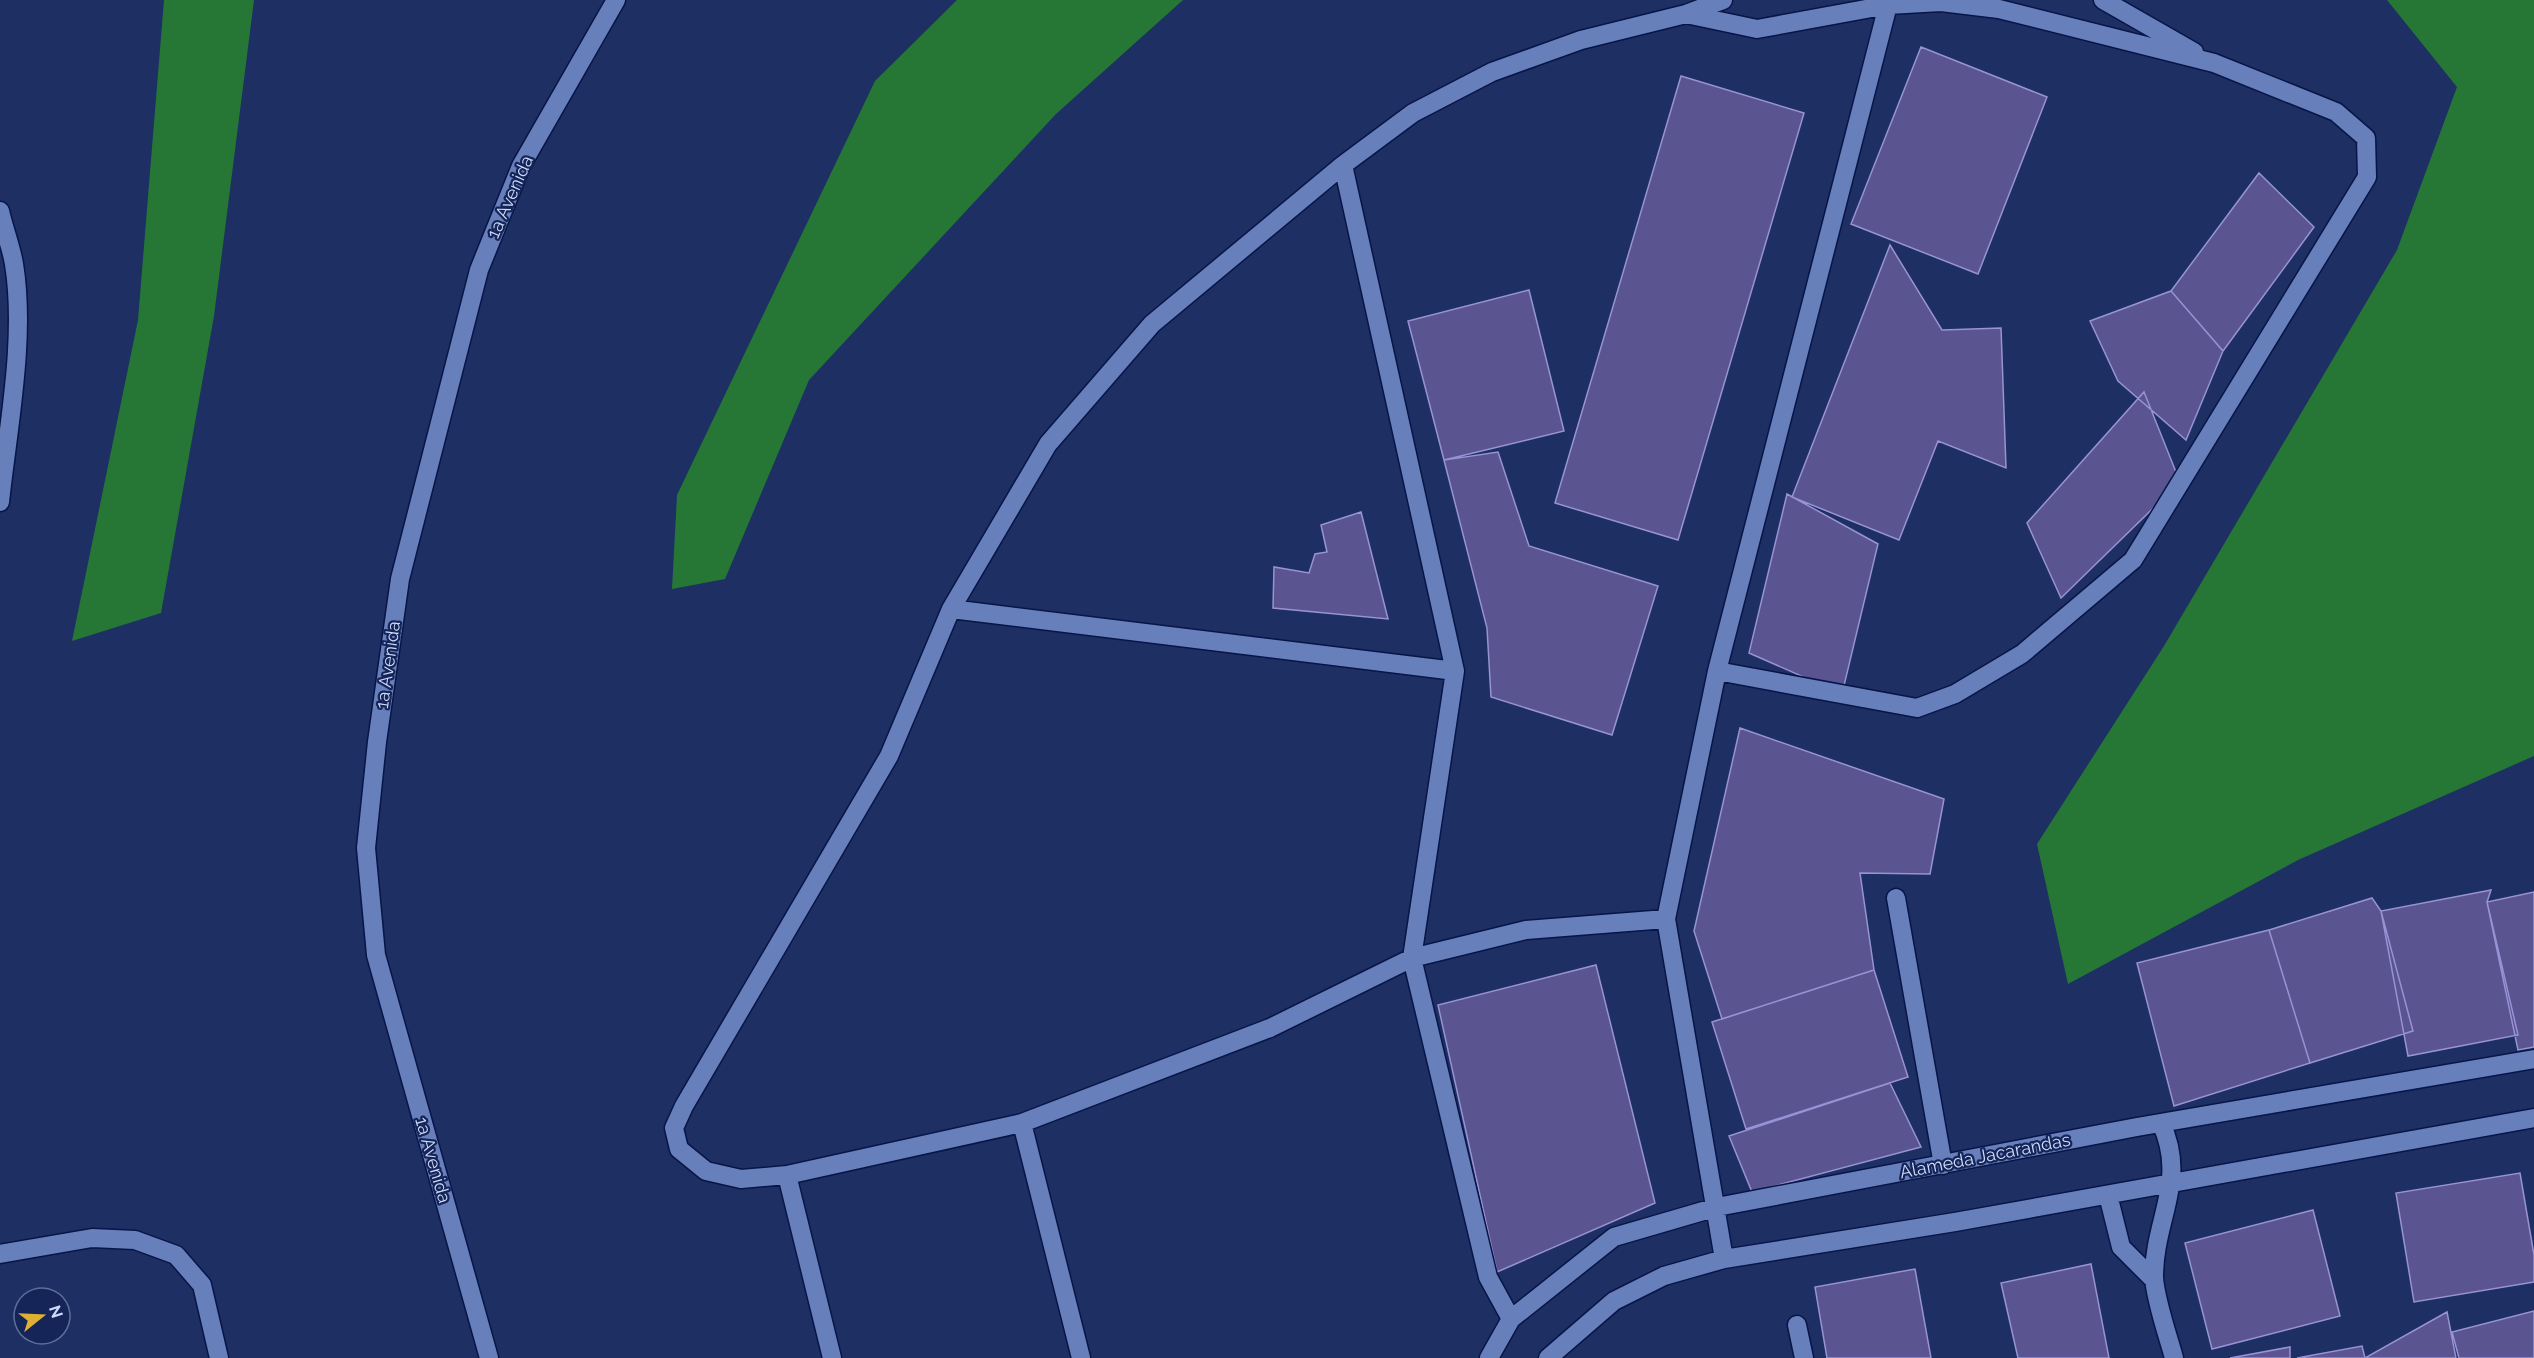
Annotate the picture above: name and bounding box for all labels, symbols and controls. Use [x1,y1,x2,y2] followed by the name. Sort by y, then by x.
[482,152,537,241] street label: 1a Avenida
[371,620,404,710] street label: 1a Avenida
[411,1114,456,1205] street label: 1a Avenida
[1898,1129,2072,1182] street label: Alameda Jacarandas
[12,1286,72,1346] north arrow
[45,1303,67,1320] text: N

